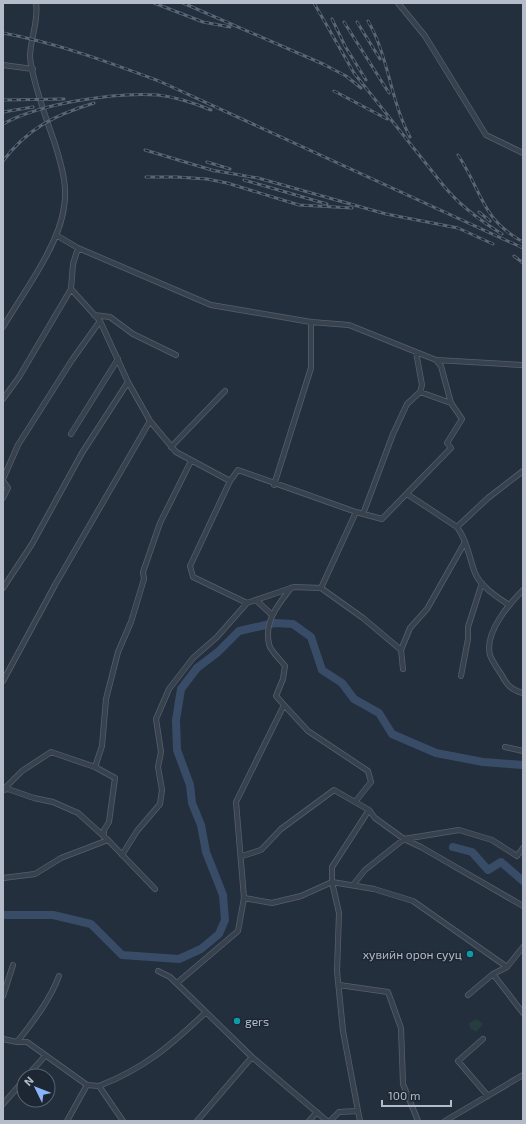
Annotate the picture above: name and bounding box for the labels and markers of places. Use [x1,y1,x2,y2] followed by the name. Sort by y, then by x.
[363,947,462,962] place label: хувийн орон сууц
[465,949,475,959] marker: хувийн орон сууц
[245,1014,269,1028] place label: gers
[232,1016,242,1026] marker: gers

